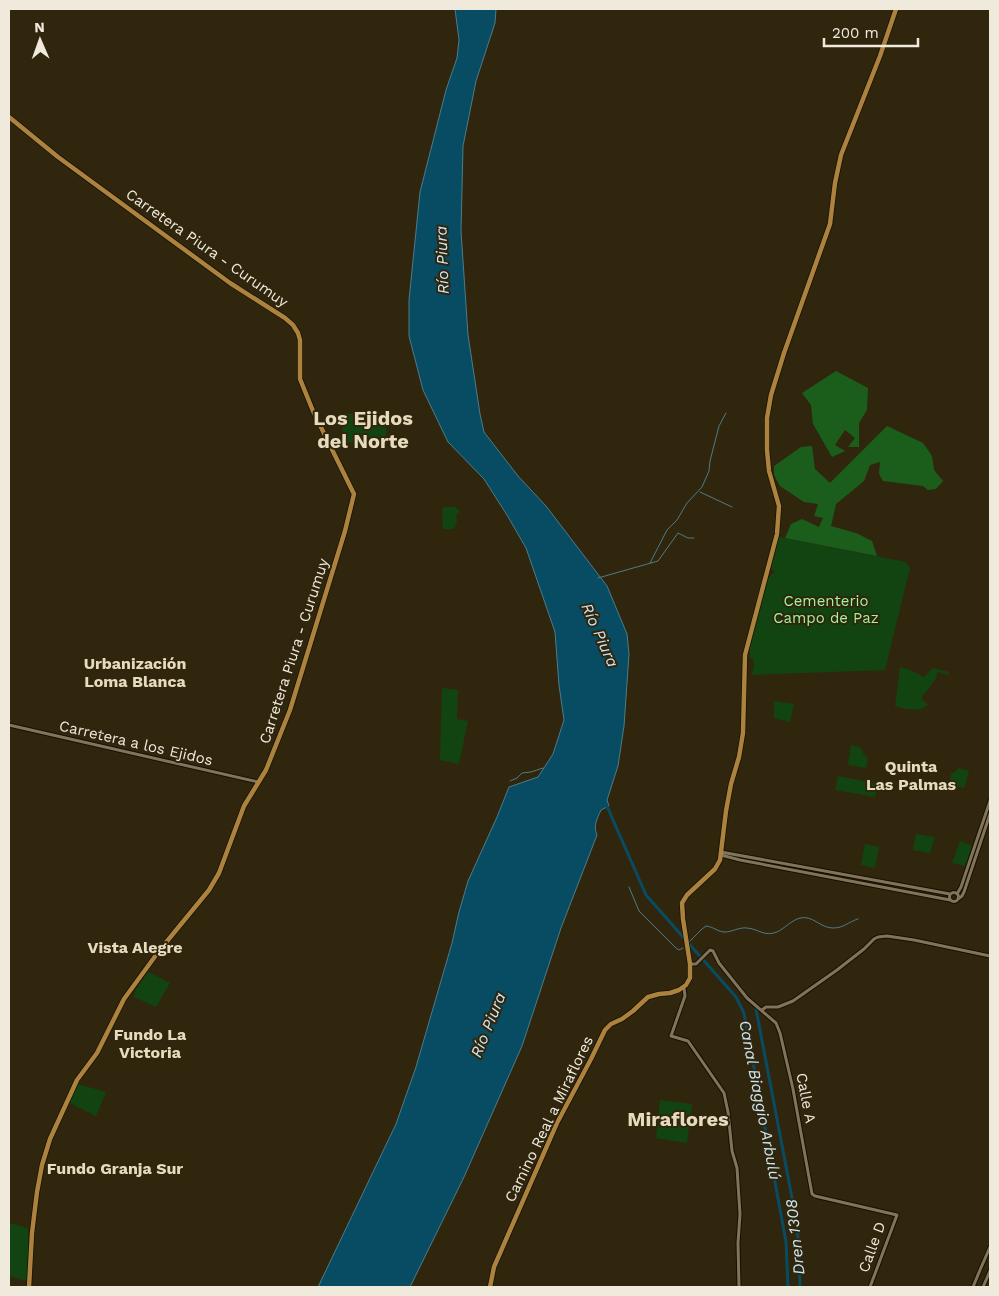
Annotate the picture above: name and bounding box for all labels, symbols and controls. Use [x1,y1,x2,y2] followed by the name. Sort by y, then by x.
[15,15,65,65] north arrow
[824,15,918,47] scale bar
[34,19,45,35] text: N
[832,24,879,42] text: 200 m
[122,185,292,311] street label: Carretera Piura - Curumuy
[431,225,453,295] water label: Río Piura
[313,406,413,453] district label: Los Ejidos del Norte
[255,556,333,746] street label: Carretera Piura - Curumuy
[773,592,879,627] park label: Cementerio Campo de Paz
[577,600,623,670] water label: Río Piura
[84,654,187,691] district label: Urbanización Loma Blanca
[57,717,215,769] street label: Carretera a los Ejidos
[866,757,956,794] district label: Quinta Las Palmas
[88,938,182,957] district label: Vista Alegre
[466,990,510,1060] water label: Río Piura
[735,1019,785,1182] water label: Canal Biaggio Arbulú
[114,1025,187,1062] district label: Fundo La Victoria
[501,1033,597,1205] street label: Camino Real a Miraflores
[792,1071,820,1125] street label: Calle A
[627,1107,729,1131] district label: Miraflores
[47,1159,183,1178] district label: Fundo Granja Sur
[782,1198,808,1276] water label: Dren 1308
[855,1219,889,1275] street label: Calle D

